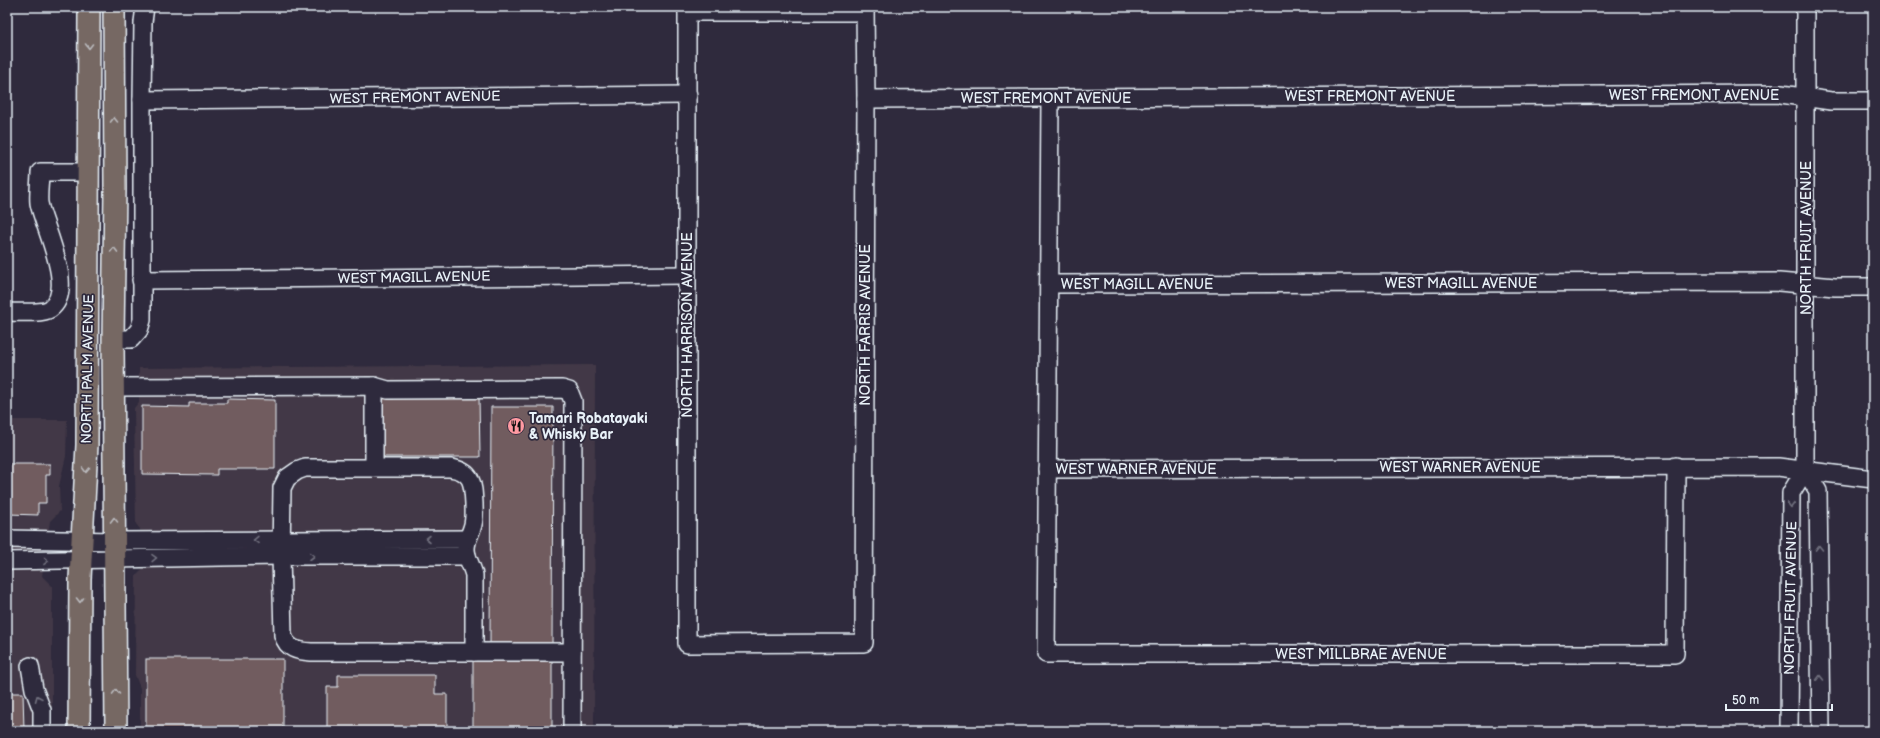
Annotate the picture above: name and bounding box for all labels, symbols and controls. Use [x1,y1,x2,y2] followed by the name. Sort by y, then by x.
[85,43,93,49] one-way arrow
[1609,87,1779,104] street label: WEST FREMONT AVENUE
[330,88,500,107] street label: WEST FREMONT AVENUE
[1285,88,1455,105] street label: WEST FREMONT AVENUE
[961,90,1131,107] street label: WEST FREMONT AVENUE
[110,117,119,123] one-way arrow
[1798,161,1815,315] street label: NORTH FRUIT AVENUE
[679,232,696,418] street label: NORTH HARRISON AVENUE
[857,244,874,406] street label: NORTH FARRIS AVENUE
[110,247,118,253] one-way arrow
[338,268,490,287] street label: WEST MAGILL AVENUE
[1385,275,1537,292] street label: WEST MAGILL AVENUE
[1061,276,1213,293] street label: WEST MAGILL AVENUE
[78,294,97,444] street label: NORTH PALM AVENUE
[529,410,648,443] place label: Tamari Robatayaki & Whisky Bar
[506,416,526,436] restaurant icon: Tamari Robatayaki & Whisky Bar
[1380,459,1540,476] street label: WEST WARNER AVENUE
[1056,461,1216,478] street label: WEST WARNER AVENUE
[82,467,90,473] one-way arrow
[1787,502,1795,508] one-way arrow
[110,517,118,523] one-way arrow
[1781,521,1800,675] street label: NORTH FRUIT AVENUE
[425,535,431,543] one-way arrow
[253,536,259,544] one-way arrow
[1815,545,1823,551] one-way arrow
[309,552,315,560] one-way arrow
[151,554,157,562] one-way arrow
[43,557,49,565] one-way arrow
[76,597,84,603] one-way arrow
[1275,646,1447,663] street label: WEST MILLBRAE AVENUE
[1816,675,1824,681] one-way arrow
[1726,686,1832,712] scale bar
[112,689,120,695] one-way arrow
[1732,693,1759,708] text: 50 m
[34,695,42,702] one-way arrow

